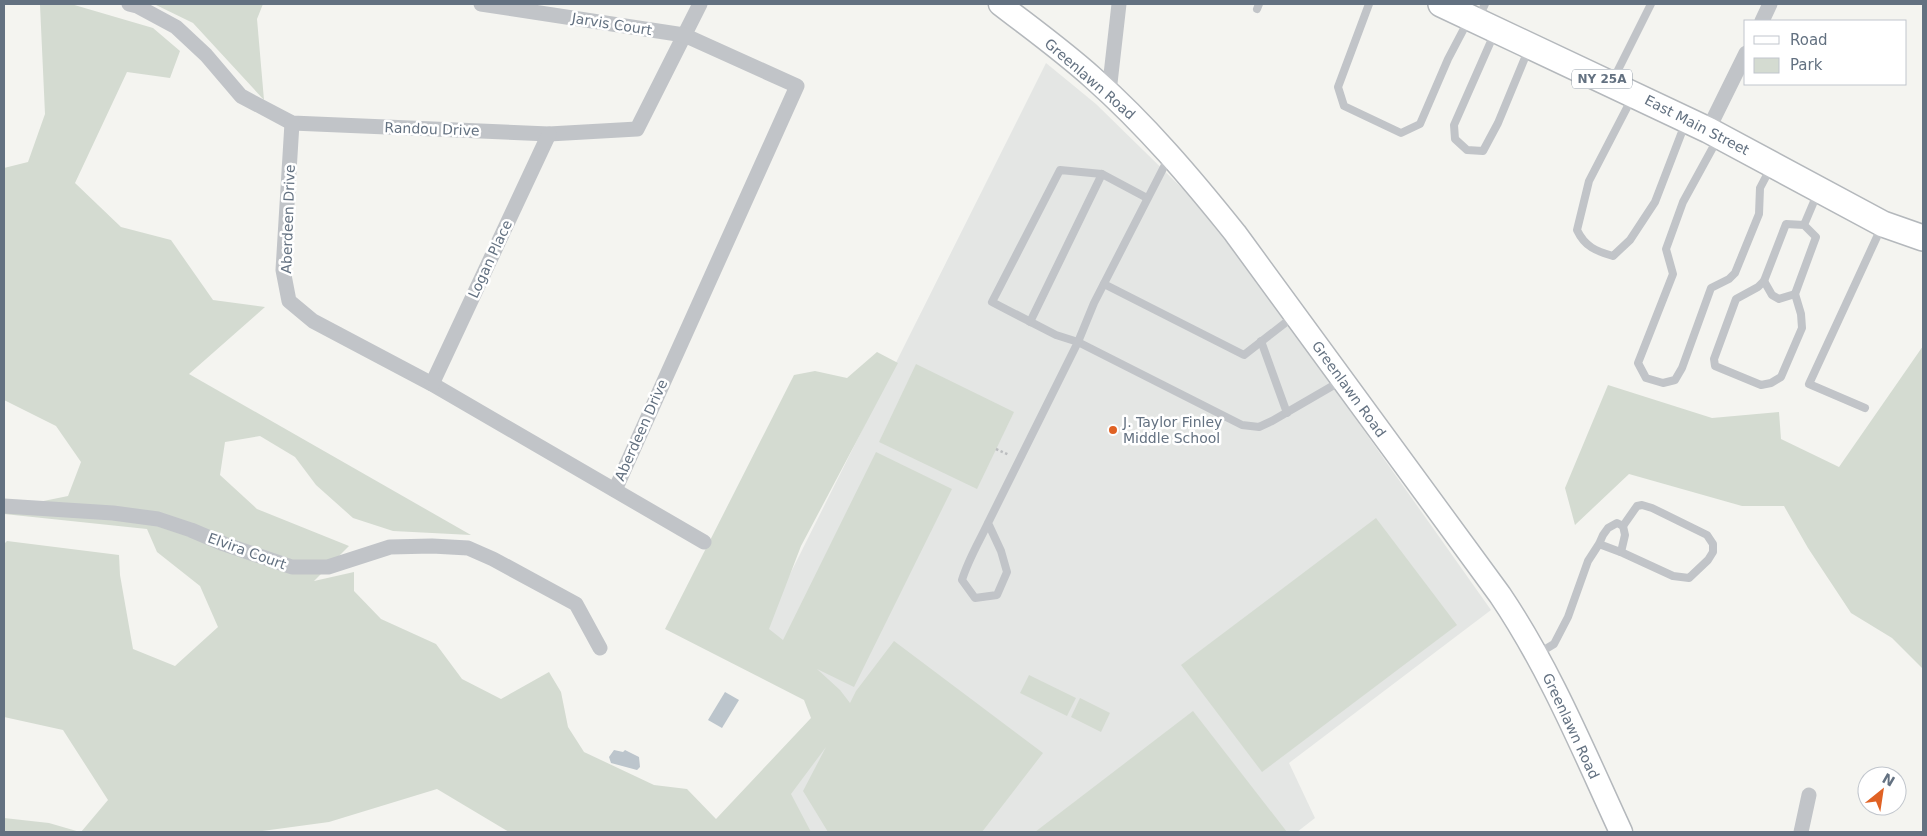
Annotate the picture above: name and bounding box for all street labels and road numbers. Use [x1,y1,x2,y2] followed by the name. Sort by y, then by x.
[570,10,654,38] street label: Jarvis Court
[1041,35,1139,123] street label: Greenlawn Road
[1572,70,1632,88] road number: NY 25A
[1642,92,1752,158] street label: East Main Street
[384,119,480,139] street label: Randou Drive
[278,164,298,274] street label: Aberdeen Drive
[465,217,515,301] street label: Logan Place
[1309,338,1389,440] street label: Greenlawn Road
[611,377,671,483] street label: Aberdeen Drive
[206,529,289,573] street label: Elvira Court
[1539,671,1603,781] street label: Greenlawn Road

